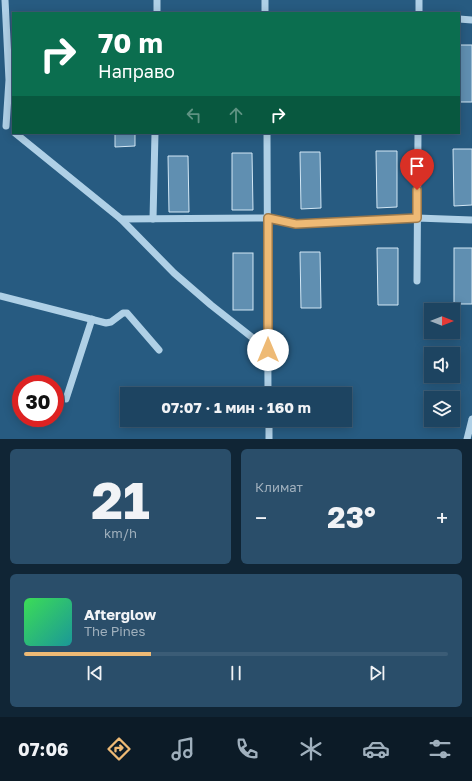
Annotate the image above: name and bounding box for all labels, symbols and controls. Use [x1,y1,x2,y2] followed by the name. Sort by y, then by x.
[98,26,163,59] text: 70 m
[32,28,84,80] icon: right
[98,60,175,82] text: Направо
[183,104,205,126] icon: left
[225,104,247,126] icon: ahead
[267,104,289,126] icon: right
[400,149,434,190] pin
[406,155,428,177] icon: arrive
[424,303,460,339] north arrow
[424,303,460,427] map controls
[247,329,289,371] position arrow
[424,347,460,383] button: sound
[12,375,64,427] speed limit sign: 30
[424,391,460,427] button: layers
[161,398,311,416] text: 07:07 · 1 мин · 160 m
[91,468,150,530] text: 21
[255,479,303,495] text: Климат
[327,499,376,535] text: 23°
[255,504,267,531] text: −
[436,504,448,531] text: +
[104,525,137,541] text: km/h
[84,605,156,623] text: Afterglow
[84,623,145,639] text: The Pines
[84,662,106,684] icon: previous
[225,662,247,684] icon: pause
[366,662,388,684] icon: next
[105,735,133,763] icon: directions
[169,735,197,763] icon: music
[233,735,261,763] icon: phone
[297,735,325,763] icon: climate
[362,735,390,763] icon: car
[426,735,454,763] icon: filters
[18,738,69,760] text: 07:06

